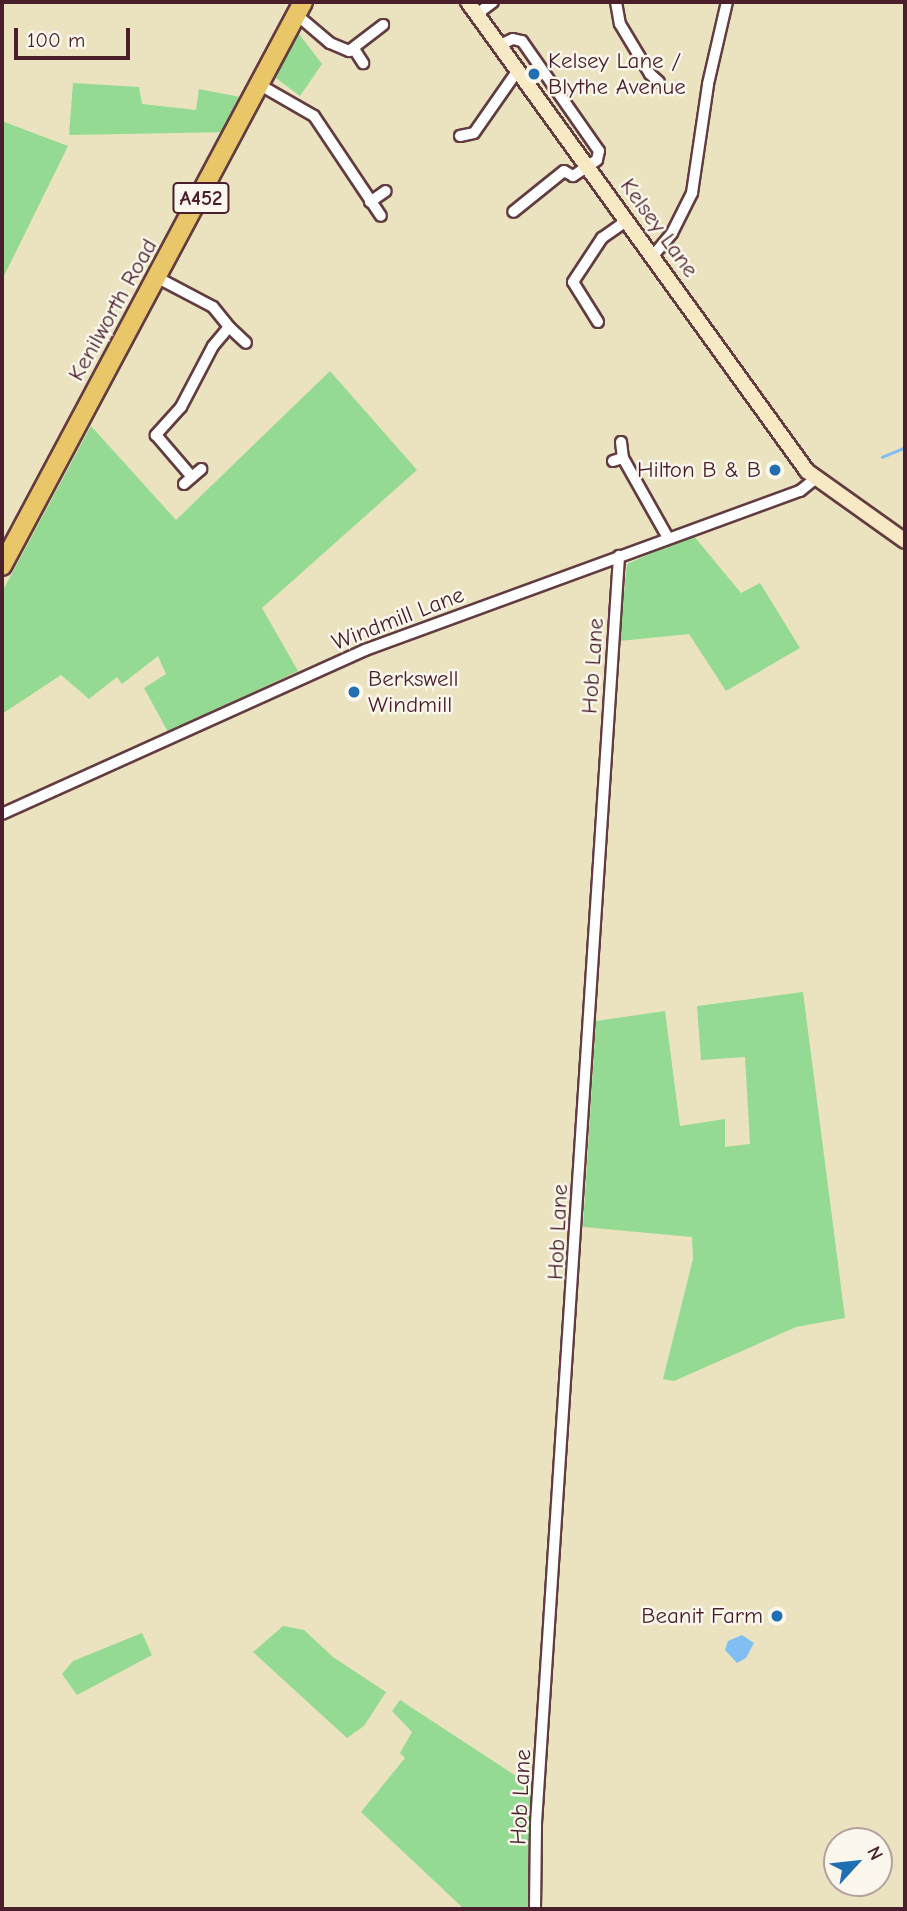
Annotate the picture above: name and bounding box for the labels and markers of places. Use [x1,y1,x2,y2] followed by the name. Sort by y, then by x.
[548,47,686,101] place label: Kelsey Lane / Blythe Avenue
[526,66,542,82] marker: Kelsey Lane / Blythe Avenue
[637,456,761,484] place label: Hilton B & B
[767,462,783,478] marker: Hilton B & B
[368,665,459,719] place label: Berkswell Windmill
[346,684,362,700] marker: Berkswell Windmill
[641,1602,763,1630] place label: Beanit Farm
[769,1608,785,1624] marker: Beanit Farm

